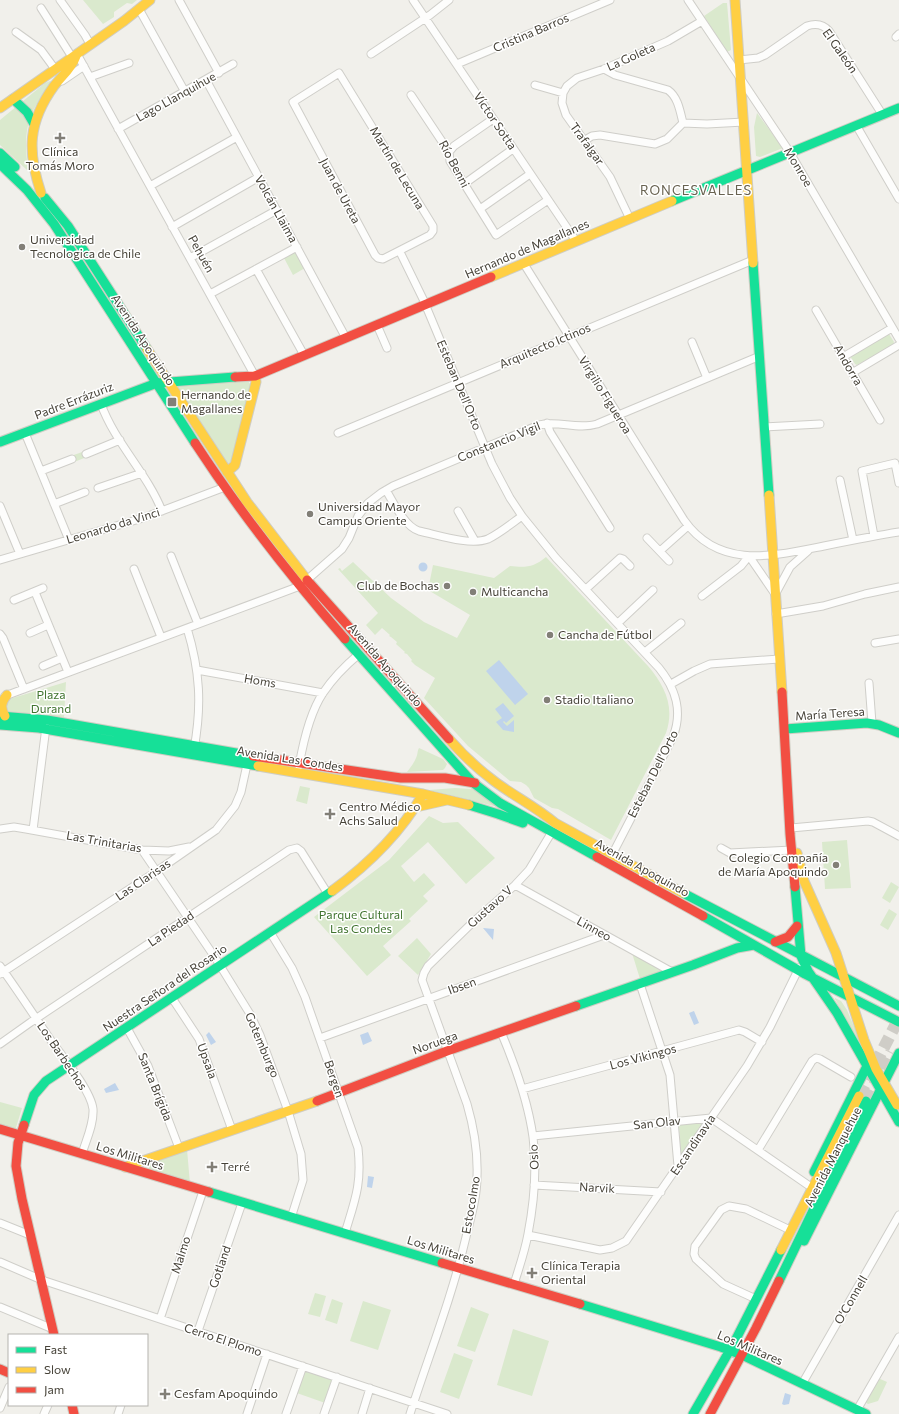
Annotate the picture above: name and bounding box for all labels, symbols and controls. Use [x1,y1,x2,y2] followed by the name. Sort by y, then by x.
[491,10,571,54] street label: Cristina Barros
[820,26,861,75] street label: El Galeón
[604,39,657,73] street label: La Goleta
[133,68,218,124] street label: Lago Llanquihue
[471,89,520,152] street label: Víctor Sotta
[568,119,608,168] street label: Trafalgar
[368,124,428,211] street label: Martín de Lecuna
[54,132,66,144] marker: Clínica Tomás Moro
[437,138,473,190] street label: Río Benni
[26,144,94,172] place label: Clínica Tomás Moro
[782,144,816,189] street label: Monroe
[317,155,364,226] street label: Juan de Ureta
[253,172,301,245] street label: Volcán Llaima
[640,182,752,198] district label: RONCESVALLES
[462,216,591,281] street label: Hernando de Magallanes
[30,232,141,260] place label: Universidad Tecnologica de Chile
[186,232,218,275] street label: Pehuén
[17,242,27,252] marker: Universidad Tecnologica de Chile
[109,291,179,388] street label: Avenida Apoquindo
[497,320,592,371] street label: Arquitecto Ictinos
[435,337,485,432] street label: Esteban Dell'Orto
[832,342,866,387] street label: Andorra
[576,353,635,436] street label: Virgilio Figueroa
[32,379,115,422] street label: Padre Errázuriz
[181,387,251,415] place label: Hernando de Magallanes
[166,396,178,408] marker: Hernando de Magallanes
[455,418,542,464] street label: Constancio Vigil
[318,499,420,527] place label: Universidad Mayor Campus Oriente
[64,504,161,546] street label: Leonardo da Vinci
[305,509,315,519] marker: Universidad Mayor Campus Oriente
[357,578,439,592] place label: Club de Bochas
[442,581,452,591] marker: Club de Bochas
[481,584,548,598] place label: Multicancha
[468,587,478,597] marker: Multicancha
[346,620,426,709] street label: Avenida Apoquindo
[558,627,652,641] place label: Cancha de Fútbol
[545,630,555,640] marker: Cancha de Fútbol
[243,670,277,690] street label: Homs
[31,687,71,715] park label: Plaza Durand
[555,692,634,706] place label: Stadio Italiano
[542,695,552,705] marker: Stadio Italiano
[795,704,865,722] street label: María Teresa
[624,727,680,820] street label: Esteban Dell'Orto
[236,743,344,773] street label: Avenida Las Condes
[339,799,420,827] place label: Centro Médico Achs Salud
[324,808,336,820] marker: Centro Médico Achs Salud
[65,828,143,855] street label: Las Trinitarias
[593,835,692,899] street label: Avenida Apoquindo
[718,850,828,878] place label: Colegio Compañía de María Apoquindo
[112,856,173,903] street label: Las Clarisas
[831,860,841,870] marker: Colegio Compañía de María Apoquindo
[464,882,515,930] street label: Gustavo V
[319,907,403,935] park label: Parque Cultural Las Condes
[145,908,196,949] street label: La Piedad
[575,913,614,943] street label: Linneo
[100,940,229,1034] street label: Nuestra Señora del Rosario
[446,974,478,997] street label: Ibsen
[243,1010,283,1079] street label: Gotemburgo
[35,1019,91,1092] street label: Los Barbechos
[410,1027,459,1057] street label: Noruega
[608,1040,678,1072] street label: Los Vikingos
[195,1041,221,1080] street label: Upsala
[136,1051,176,1123] street label: Santa Brígida
[322,1058,348,1099] street label: Bergen
[801,1104,863,1209] street label: Avenida Manquehue
[667,1111,718,1177] street label: Escandinavia
[632,1113,681,1131] street label: San Olav
[95,1138,166,1172] street label: Los Militares
[525,1144,541,1170] street label: Oslo
[221,1159,250,1173] place label: Terré
[206,1161,218,1173] marker: Terré
[458,1175,482,1235] street label: Estocolmo
[579,1179,616,1195] street label: Narvik
[406,1232,477,1266] street label: Los Militares
[167,1234,193,1275] street label: Malmo
[205,1244,233,1290] street label: Gotland
[541,1258,620,1286] place label: Clínica Terapia Oriental
[526,1267,538,1279] marker: Clínica Terapia Oriental
[831,1273,870,1326] street label: O'Connell
[183,1320,264,1358] street label: Cerro El Plomo
[715,1327,785,1367] street label: Los Militares
[8,1334,148,1406] legend
[44,1342,67,1356] text: Fast
[44,1362,71,1376] text: Slow
[44,1382,64,1397] text: Jam
[174,1386,278,1400] place label: Cesfam Apoquindo
[159,1388,171,1400] marker: Cesfam Apoquindo

